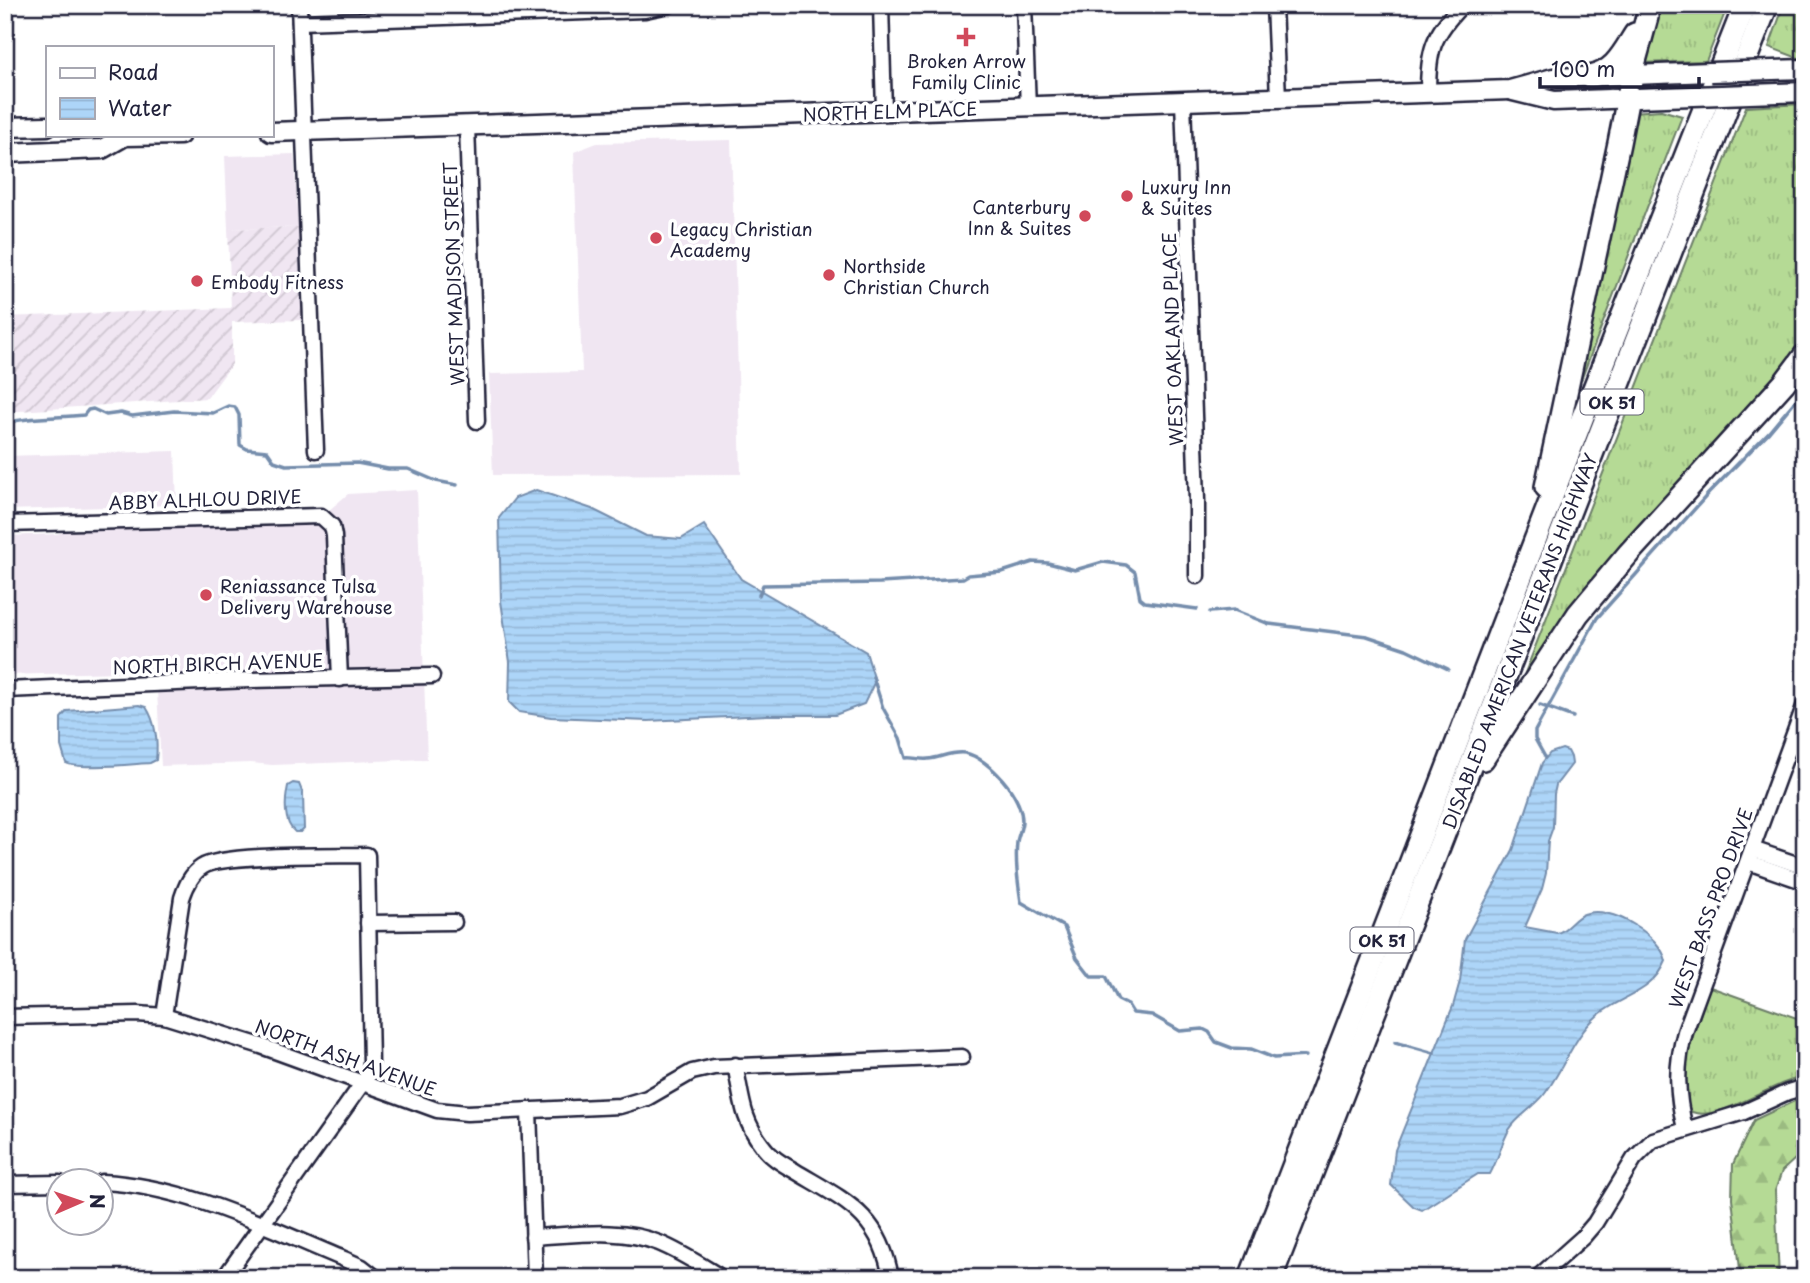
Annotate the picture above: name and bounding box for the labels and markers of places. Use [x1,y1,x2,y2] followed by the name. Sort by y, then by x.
[956,27,976,47] marker: Broken Arrow Family Clinic
[906,47,1026,95] place label: Broken Arrow Family Clinic
[1141,173,1231,221] place label: Luxury Inn & Suites
[1119,188,1135,204] marker: Luxury Inn & Suites
[968,193,1071,241] place label: Canterbury Inn & Suites
[1077,208,1093,224] marker: Canterbury Inn & Suites
[670,215,813,263] place label: Legacy Christian Academy
[648,230,664,246] marker: Legacy Christian Academy
[843,252,990,300] place label: Northside Christian Church
[821,267,837,283] marker: Northside Christian Church
[211,268,344,295] place label: Embody Fitness
[189,273,205,289] marker: Embody Fitness
[220,572,393,620] place label: Reniassance Tulsa Delivery Warehouse
[198,587,214,603] marker: Reniassance Tulsa Delivery Warehouse

